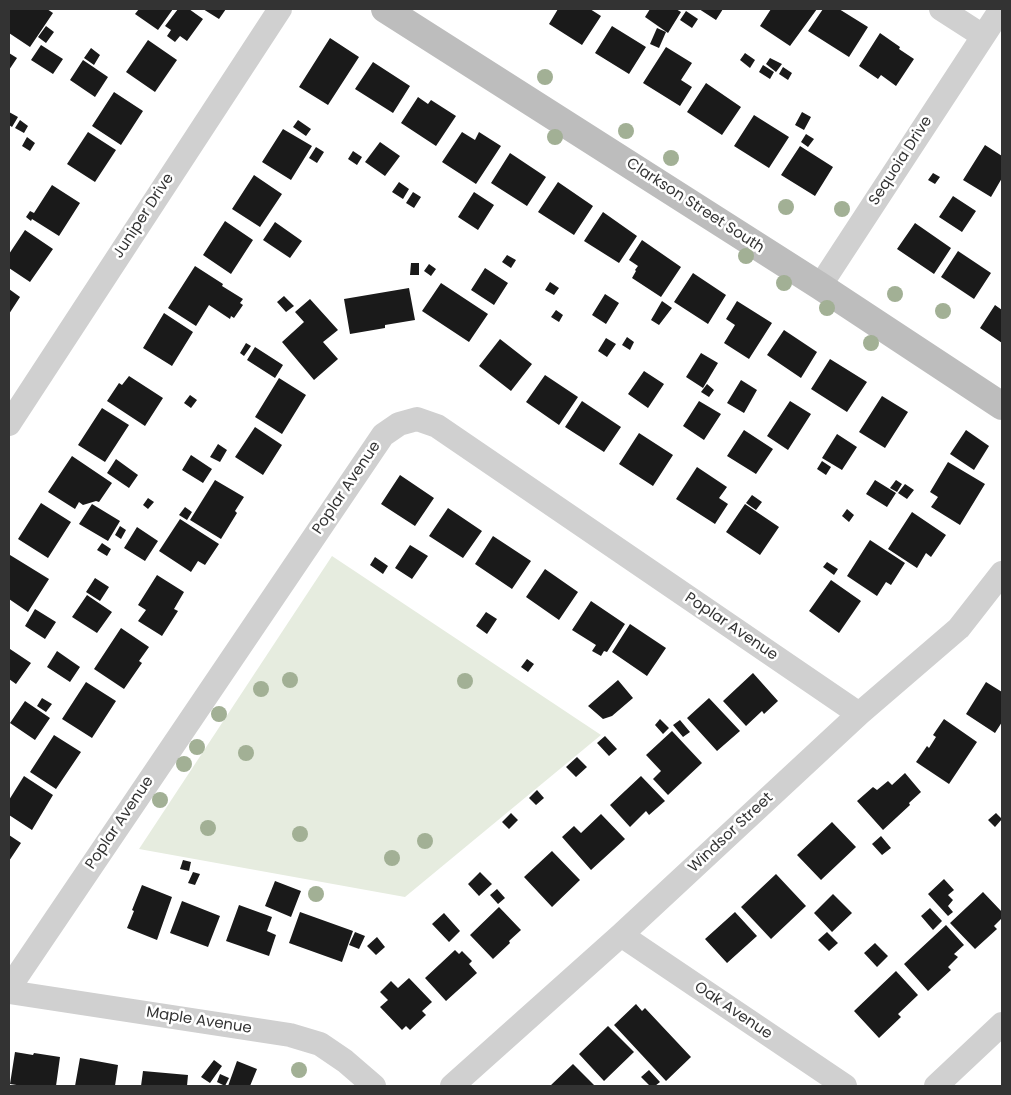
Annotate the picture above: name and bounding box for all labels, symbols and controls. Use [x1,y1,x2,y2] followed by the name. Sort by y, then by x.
[865,113,937,209] street label: Sequoia Drive
[623,155,767,257] street label: Clarkson Street South
[110,170,178,262] street label: Juniper Drive
[309,438,385,538] street label: Poplar Avenue
[681,589,781,665] street label: Poplar Avenue
[82,773,158,873] street label: Poplar Avenue
[685,789,777,877] street label: Windsor Street
[691,978,775,1044] street label: Oak Avenue
[145,1004,253,1038] street label: Maple Avenue

